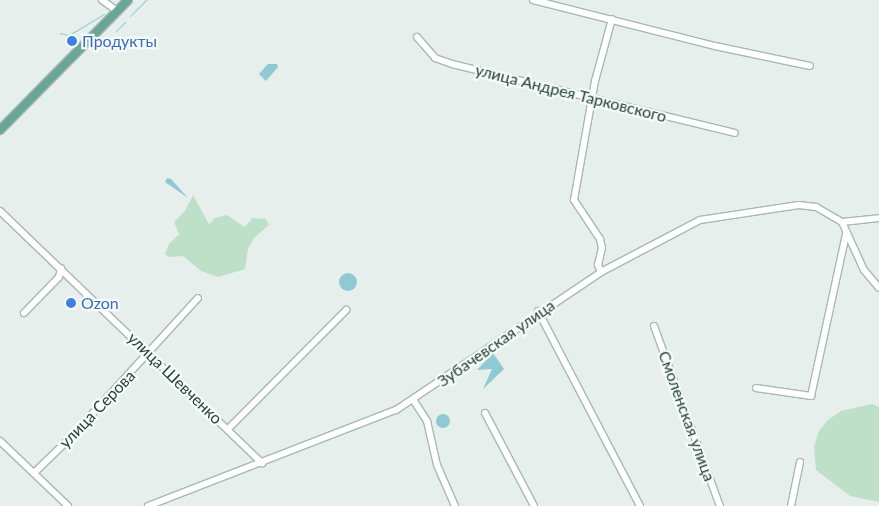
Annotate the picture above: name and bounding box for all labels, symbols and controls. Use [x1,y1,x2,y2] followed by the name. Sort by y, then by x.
[82,31,157,51] place label: Продукты
[66,35,78,47] marker: Продукты
[473,60,669,126] street label: улица Андрея Тарковского
[81,293,119,313] place label: Ozon
[434,295,558,391] street label: Зубачевская улица
[65,297,77,309] marker: Ozon
[124,328,226,428] street label: улица Шевченко
[655,348,719,484] street label: Смоленская улица
[55,366,139,452] street label: улица Серова

